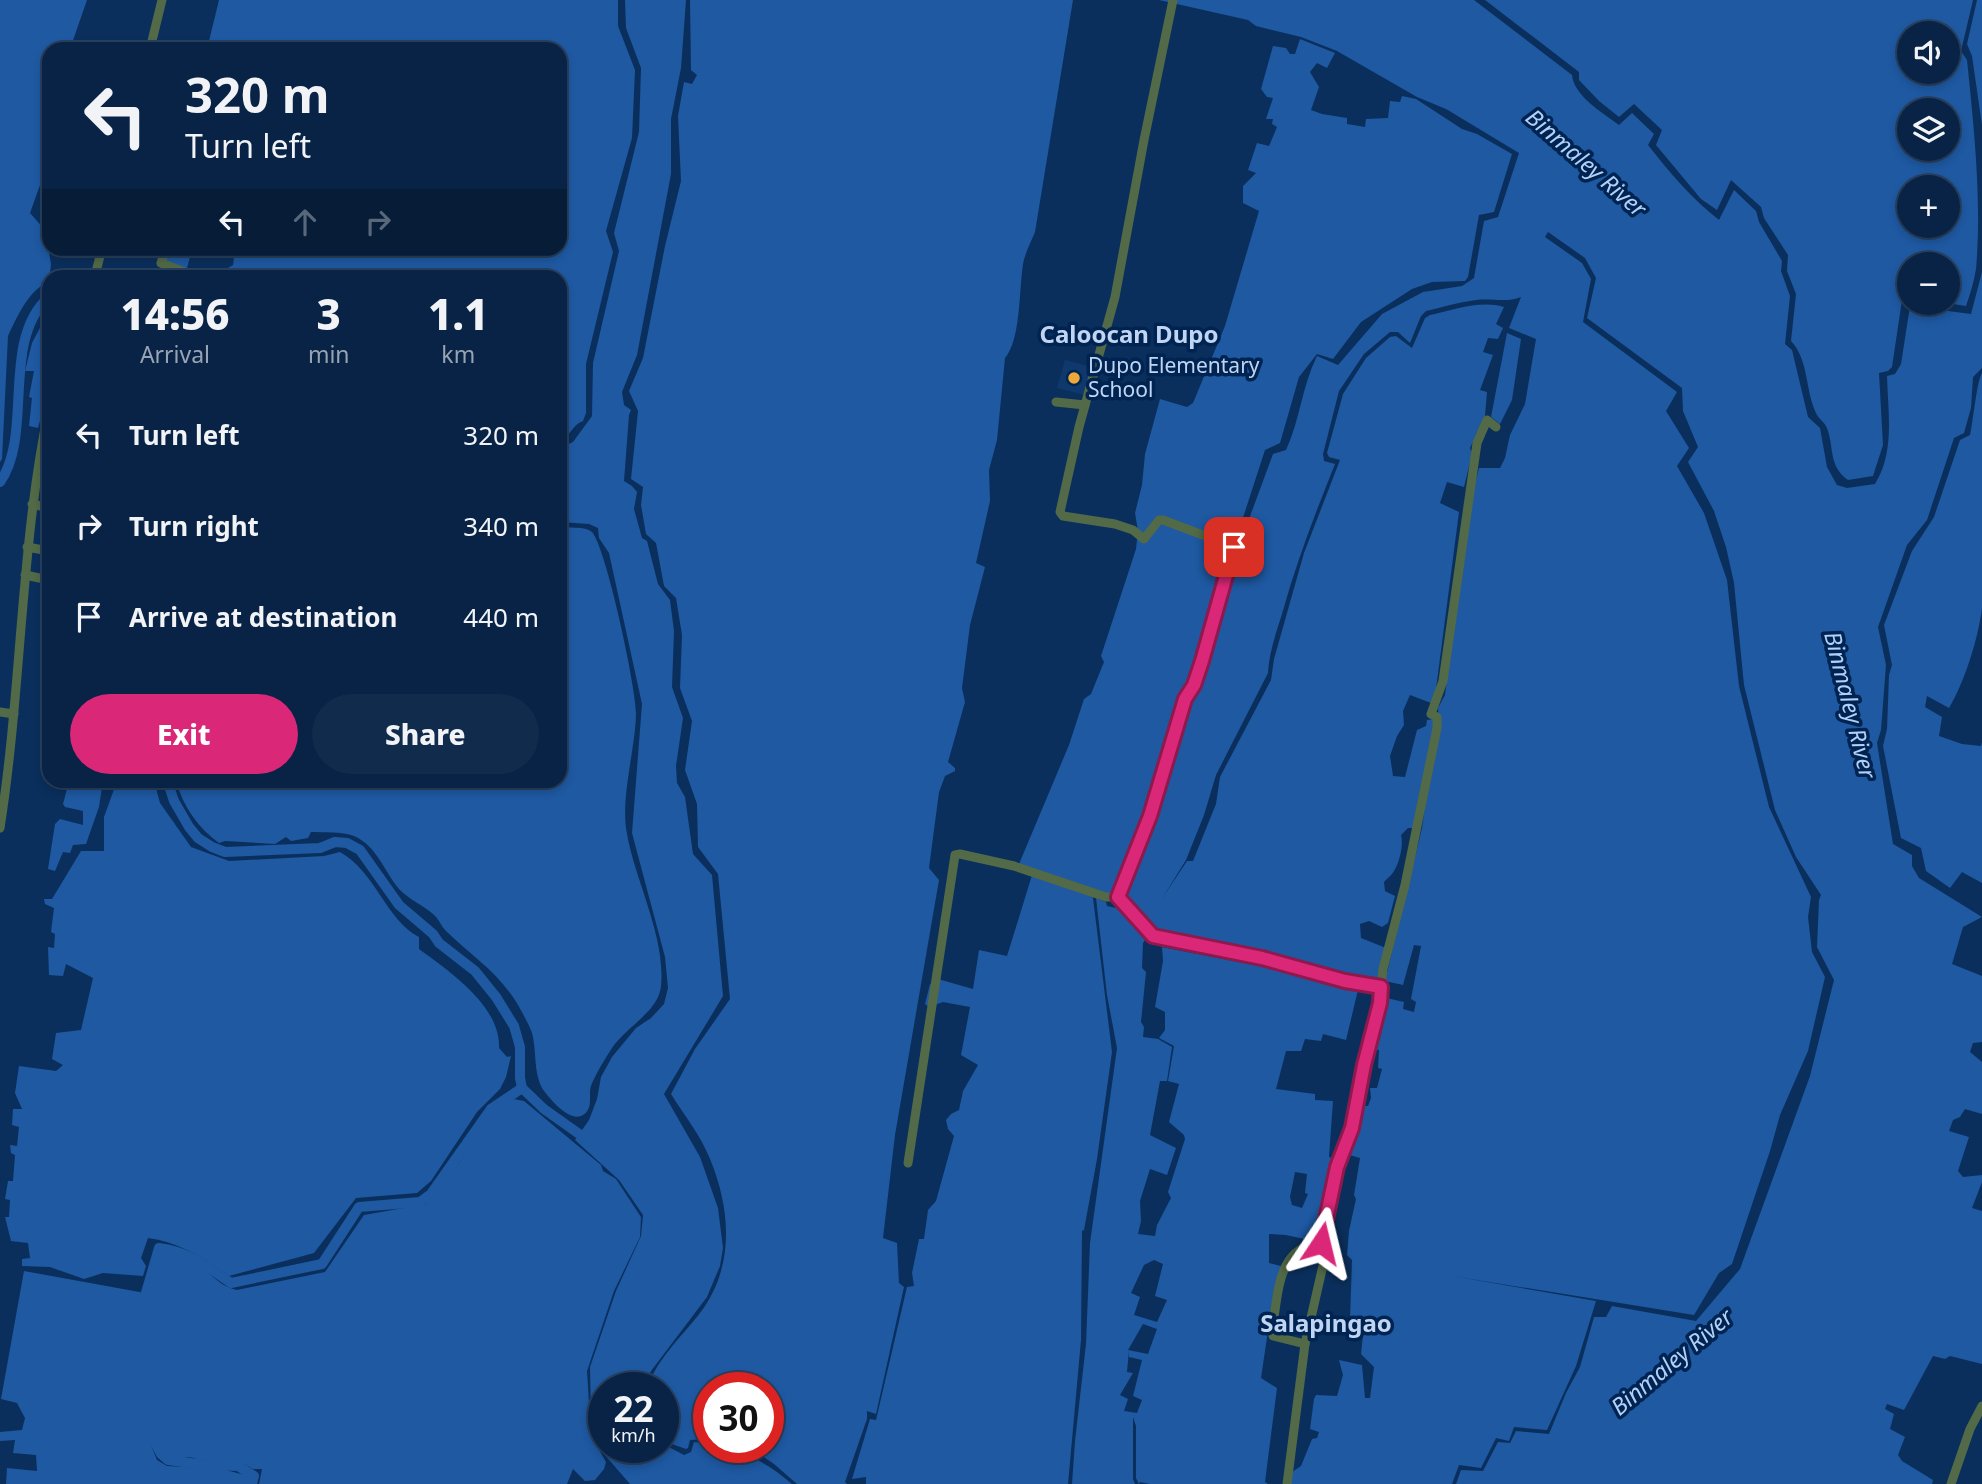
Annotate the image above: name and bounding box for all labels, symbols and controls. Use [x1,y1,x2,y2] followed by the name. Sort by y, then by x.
[1897,21,1960,315] map controls
[1897,21,1960,84] button: sound
[185,61,330,127] text: 320 m
[70,70,161,161] icon: left
[1897,98,1960,161] button: layers
[1519,101,1655,224] water label: Binmaley River
[185,124,311,167] text: Turn left
[1897,175,1960,238] button: +
[213,203,251,241] icon: left
[286,203,324,241] icon: ahead
[359,203,397,241] icon: right
[1897,252,1960,315] button: −
[120,285,230,342] text: 14:56
[317,285,341,342] text: 3
[428,285,489,342] text: 1.1
[1040,317,1218,350] district label: Caloocan Dupo
[140,338,210,370] text: Arrival
[308,338,350,370] text: min
[441,338,475,370] text: km
[1088,351,1260,403] place label: Dupo Elementary School
[1066,370,1082,386] marker: Dupo Elementary School
[70,416,108,454] icon: left
[129,417,240,453] text: Turn left
[463,417,539,453] text: 320 m
[70,507,108,545] icon: right
[129,508,259,544] text: Turn right
[463,508,539,544] text: 340 m
[1204,517,1264,577] pin
[1215,528,1253,566] icon: arrive
[70,598,108,636] icon: arrive
[129,599,398,635] text: Arrive at destination
[463,599,539,635] text: 440 m
[1817,628,1885,782] water label: Binmaley River
[70,694,298,774] button: Exit
[312,694,539,774] button: Share
[1284,1206,1358,1280] position arrow
[1603,1300,1740,1422] water label: Binmaley River
[1260,1306,1392,1339] district label: Salapingao
[693,1372,784,1463] speed limit sign: 30
[613,1385,654,1432] text: 22
[611,1423,656,1447] text: km/h

